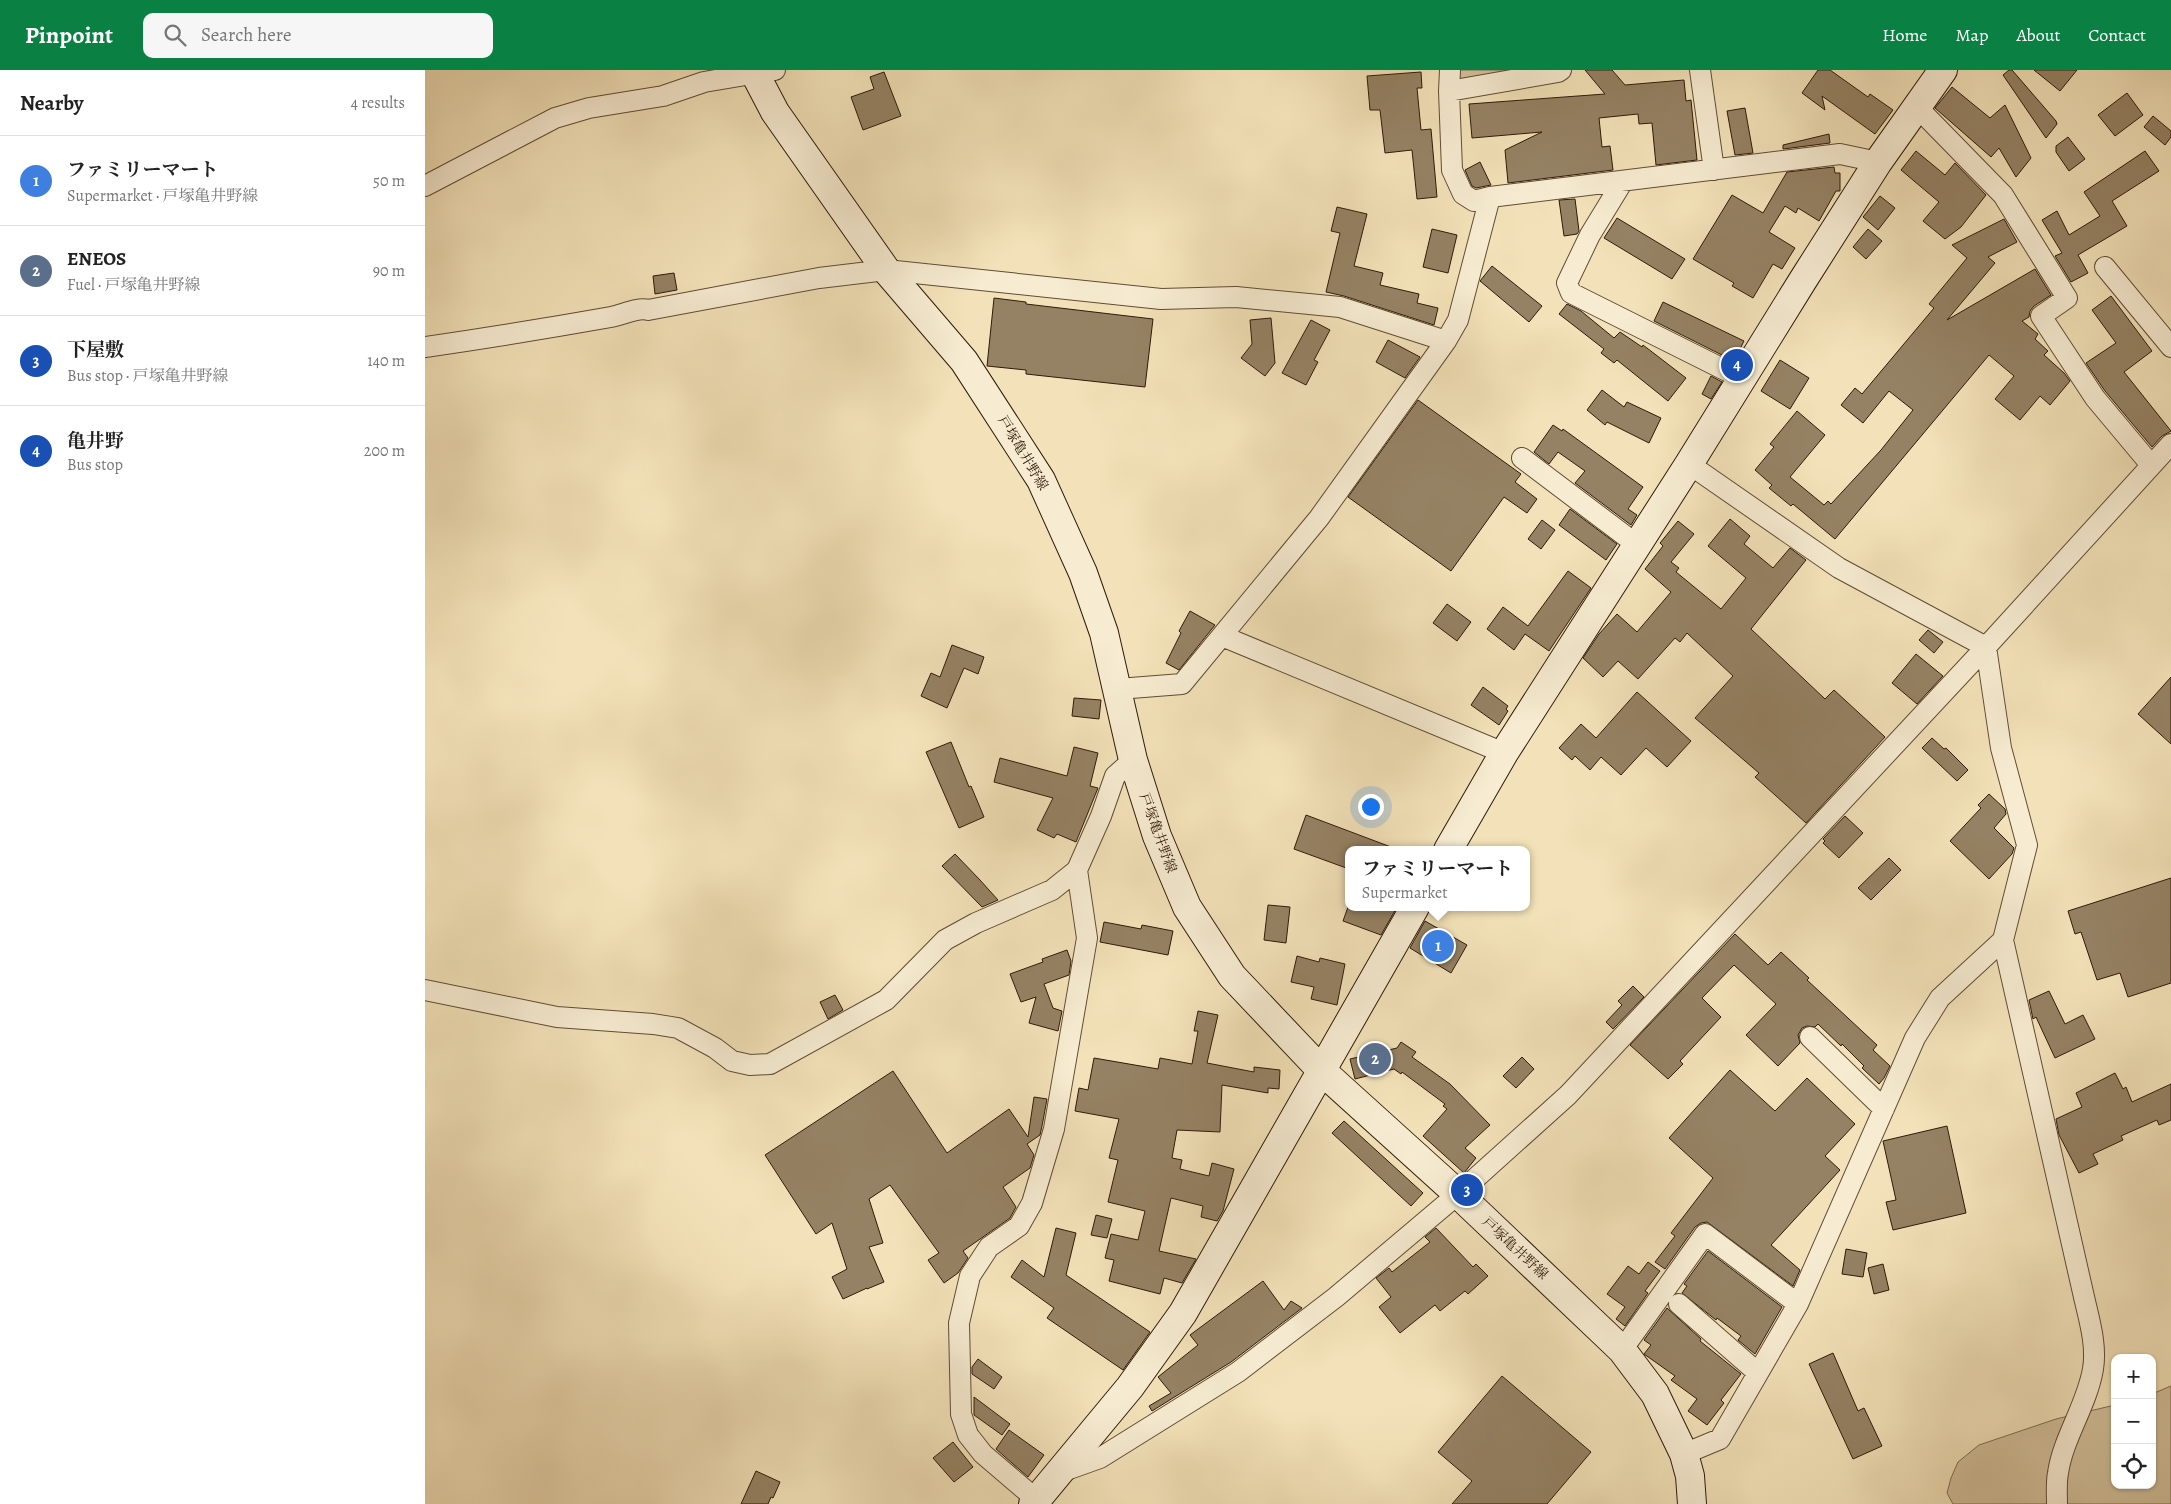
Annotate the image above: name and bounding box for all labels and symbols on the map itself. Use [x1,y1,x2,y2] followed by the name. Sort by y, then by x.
[1721,346,1753,384] pin: 4
[993,412,1053,494] street label: 戸塚亀井野線
[1135,790,1181,876] street label: 戸塚亀井野線
[1358,794,1384,820] your location
[1422,927,1454,965] pin: 1
[1359,1040,1391,1078] pin: 2
[1451,1171,1483,1209] pin: 3
[1478,1212,1552,1284] street label: 戸塚亀井野線

